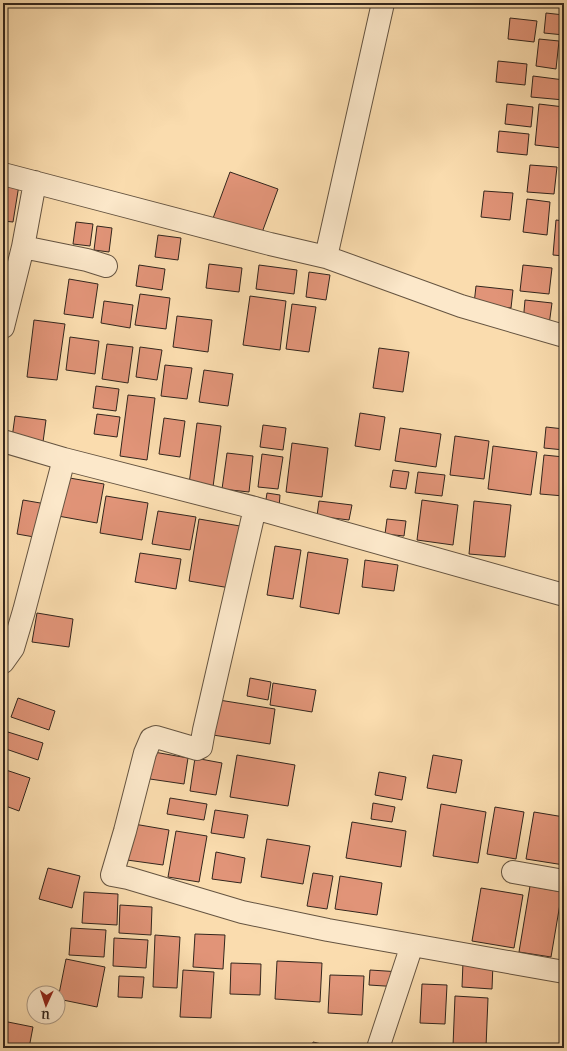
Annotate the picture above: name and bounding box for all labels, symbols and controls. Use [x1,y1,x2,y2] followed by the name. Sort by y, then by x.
[26,985,66,1025] north arrow
[40,1008,51,1021] text: U

